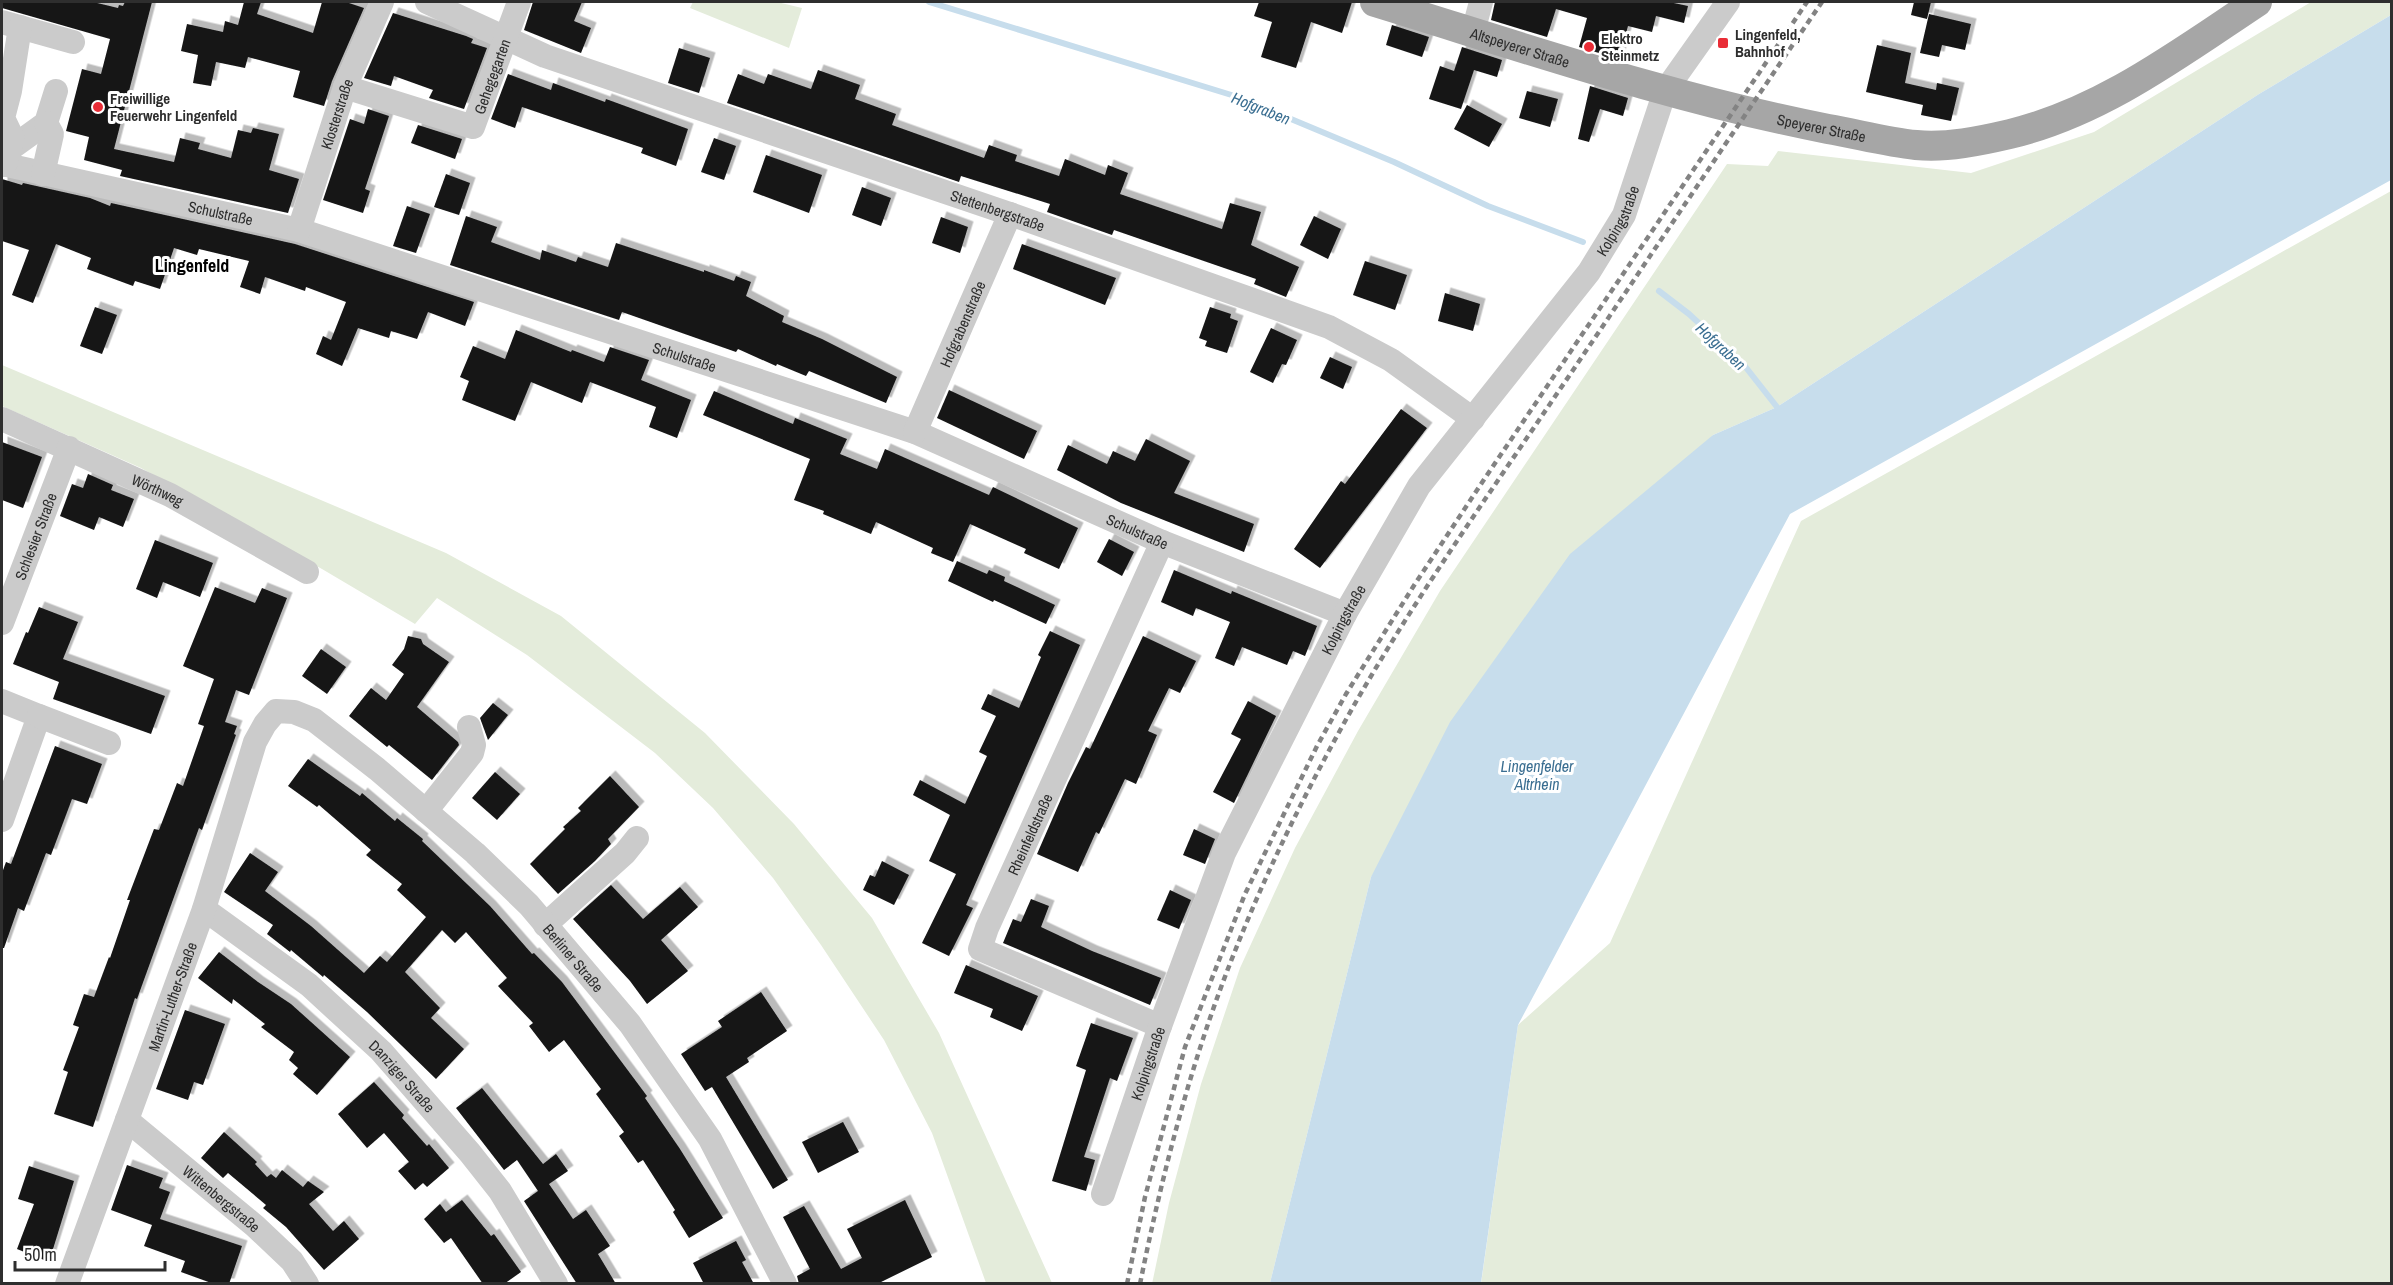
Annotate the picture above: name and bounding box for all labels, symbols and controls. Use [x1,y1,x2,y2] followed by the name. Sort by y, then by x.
[1467,22,1572,72] street label: Altspeyerer Straße
[1735,24,1801,62] place label: Lingenfeld, Bahnhof
[1601,28,1659,66] place label: Elektro Steinmetz
[468,36,515,117] street label: Gehegegarten
[1716,36,1730,50] marker: Lingenfeld, Bahnhof
[1582,40,1596,54] marker: Elektro Steinmetz
[315,75,358,152] street label: Klosterstraße
[1228,86,1294,130] water label: Hofgraben
[110,88,237,126] place label: Freiwillige Feuerwehr Lingenfeld
[91,100,105,114] marker: Freiwillige Feuerwehr Lingenfeld
[1775,108,1868,147] street label: Speyerer Straße
[1591,183,1644,260] street label: Kolpingstraße
[948,184,1048,236] street label: Stettenbergstraße
[186,195,255,230] street label: Schulstraße
[155,253,229,278] district label: Lingenfeld
[934,277,990,370] street label: Hofgrabenstraße
[1691,317,1751,375] water label: Hofgraben
[650,336,719,377] street label: Schulstraße
[128,469,188,511] street label: Wörthweg
[9,489,62,583] street label: Schlesier Straße
[1103,508,1172,554] street label: Schulstraße
[1316,580,1370,658] street label: Kolpingstraße
[1501,755,1574,795] water label: Lingenfelder Altrhein
[1002,790,1057,878] street label: Rheinfeldstraße
[539,919,609,996] street label: Berliner Straße
[142,939,202,1054] street label: Martin-Luther-Straße
[1125,1024,1170,1103] street label: Kolpingstraße
[365,1035,440,1117] street label: Danziger Straße
[178,1160,265,1237] street label: Wittenbergstraße
[15,1234,165,1272] scale bar
[24,1242,57,1267] text: 50 m

